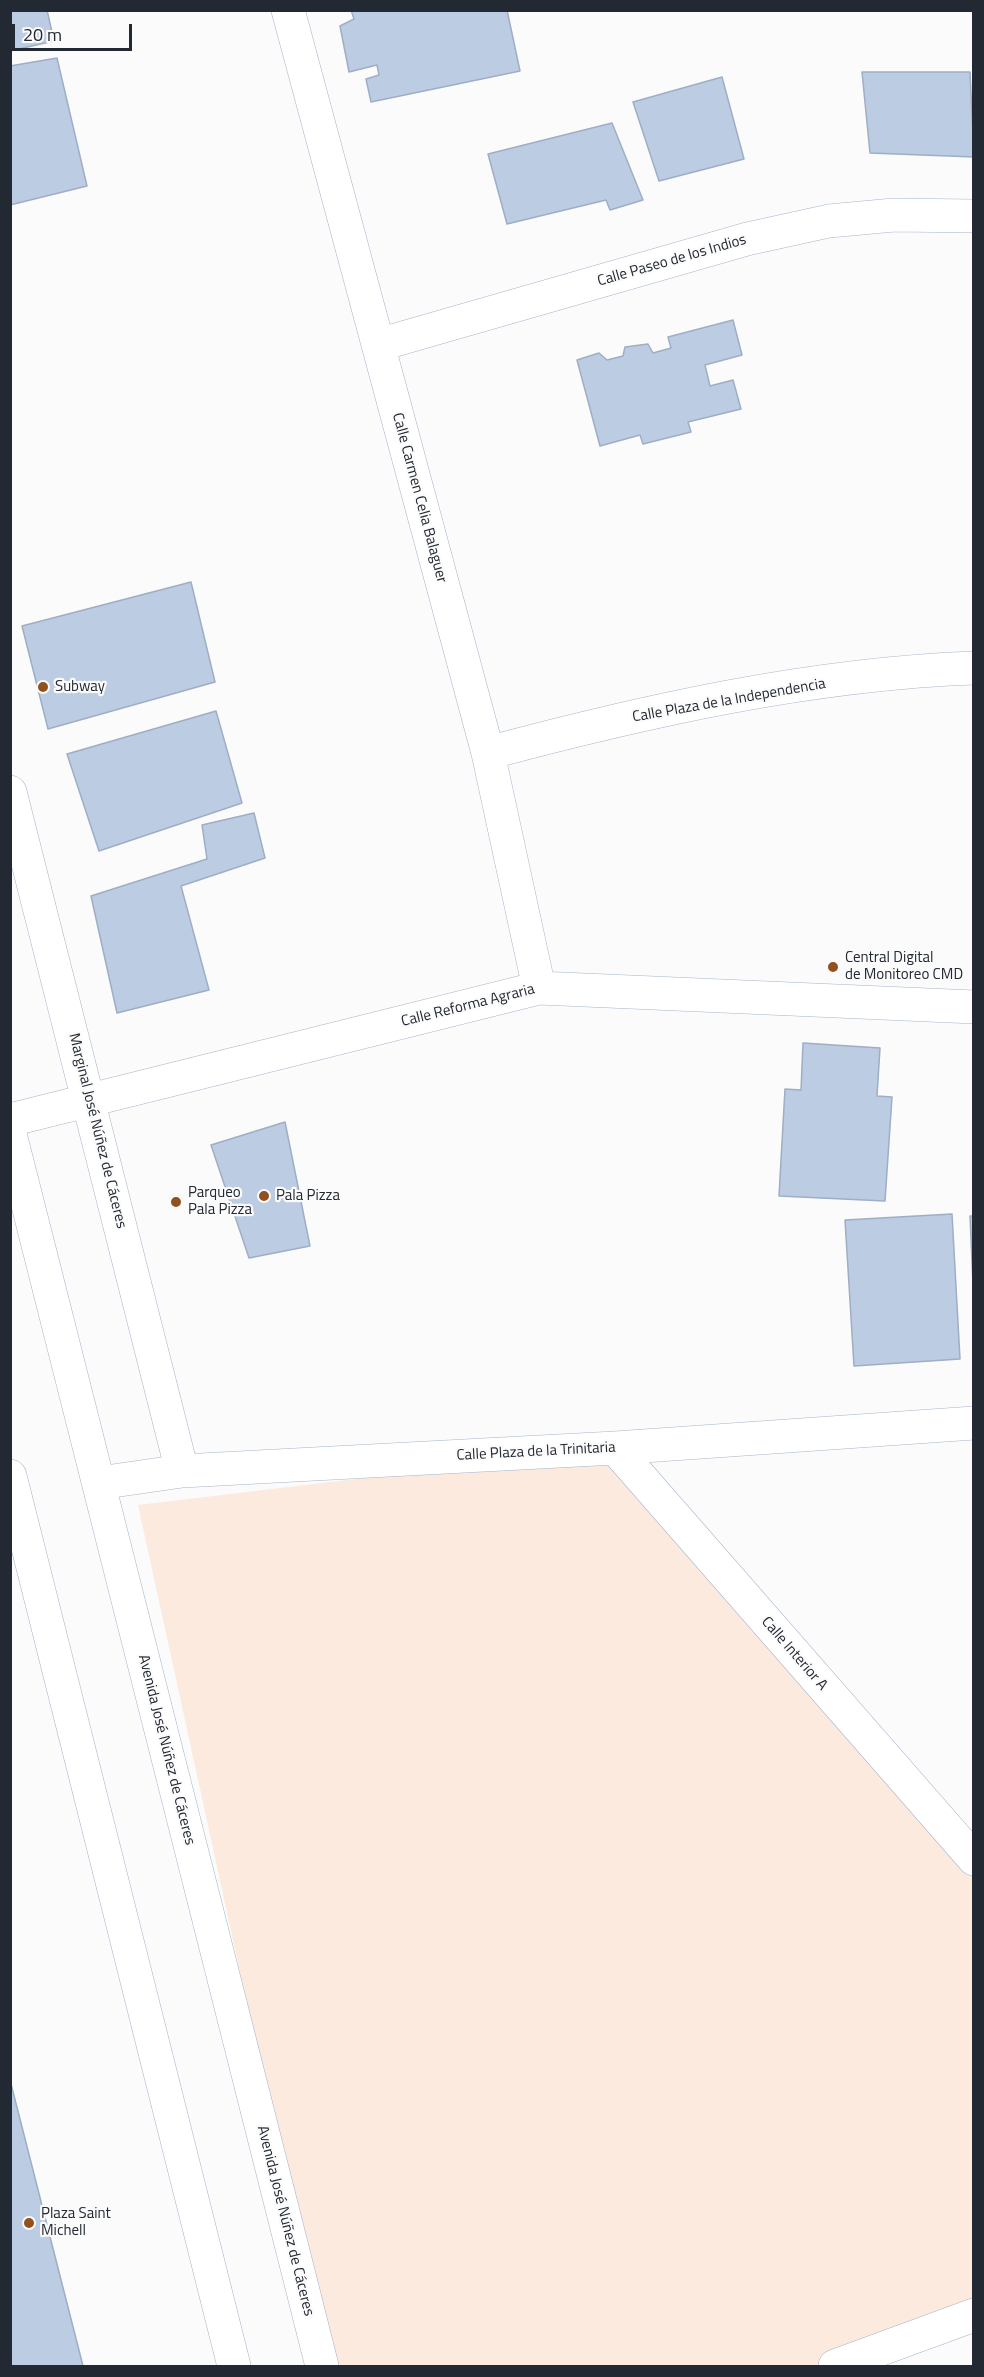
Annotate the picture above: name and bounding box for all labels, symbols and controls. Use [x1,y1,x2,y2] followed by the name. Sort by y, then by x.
[15,12,135,50] scale bar
[23,21,62,48] text: 20 m
[596,231,748,291] street label: Calle Paseo de los Indios
[388,411,450,585] street label: Calle Carmen Celia Balaguer
[631,675,827,727] street label: Calle Plaza de la Independencia
[55,678,105,696] place label: Subway
[36,680,50,694] marker: Subway
[845,949,963,984] place label: Central Digital de Monitoreo CMD
[826,960,840,974] marker: Central Digital de Monitoreo CMD
[400,981,536,1031] street label: Calle Reforma Agraria
[64,1032,130,1230] street label: Marginal José Núñez de Cáceres
[188,1184,252,1219] place label: Parqueo Pala Pizza
[276,1187,340,1205] place label: Pala Pizza
[257,1189,271,1203] marker: Pala Pizza
[169,1195,183,1209] marker: Parqueo Pala Pizza
[456,1439,616,1465] street label: Calle Plaza de la Trinitaria
[757,1613,831,1695] street label: Calle Interior A
[134,1653,198,1847] street label: Avenida José Núñez de Cáceres
[253,2124,317,2318] street label: Avenida José Núñez de Cáceres
[41,2205,111,2240] place label: Plaza Saint Michell
[22,2216,36,2230] marker: Plaza Saint Michell

